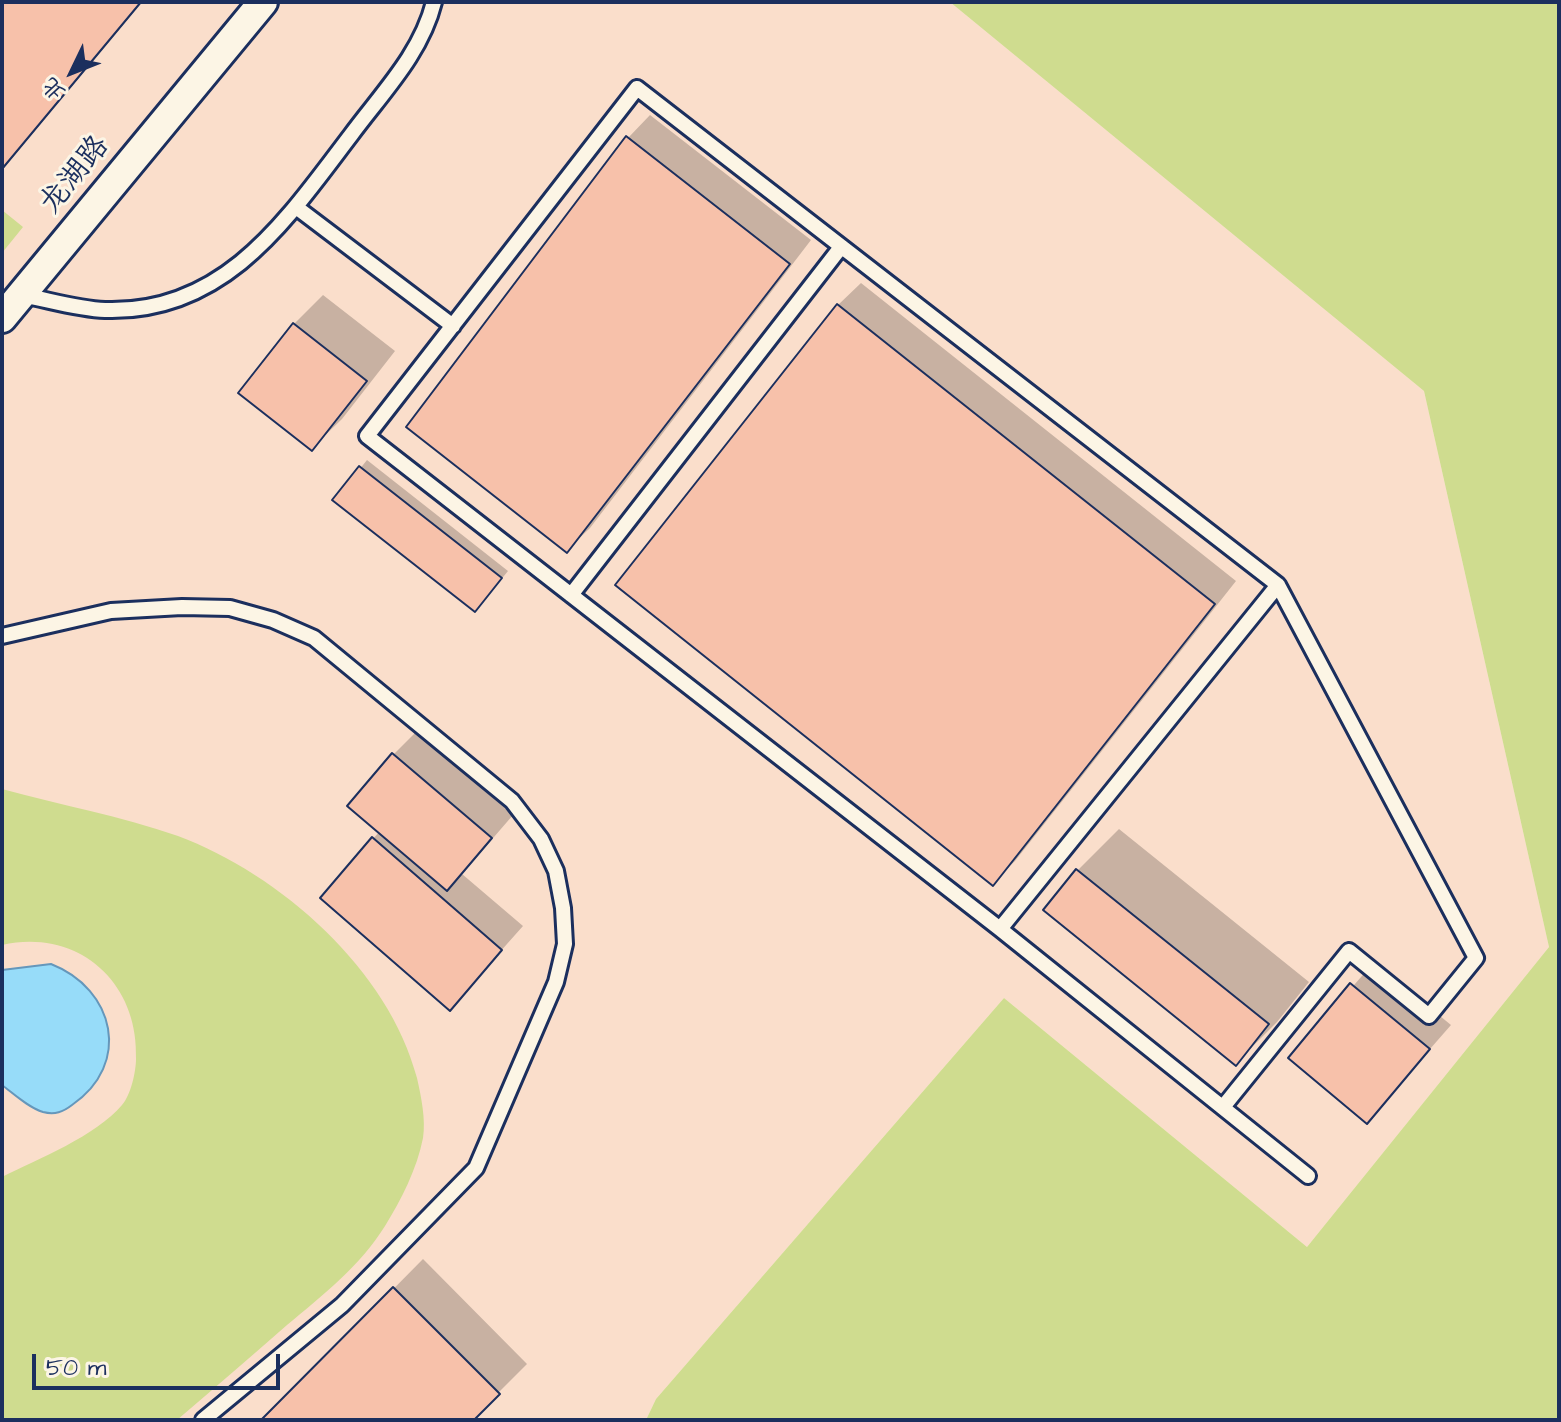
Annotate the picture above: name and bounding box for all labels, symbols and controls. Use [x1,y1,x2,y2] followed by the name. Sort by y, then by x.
[32,32,112,112] north arrow
[35,70,73,107] text: 北
[34,130,118,222] street label: 龙湖路
[36,1338,284,1388] scale bar
[46,1351,106,1385] text: 50 m

